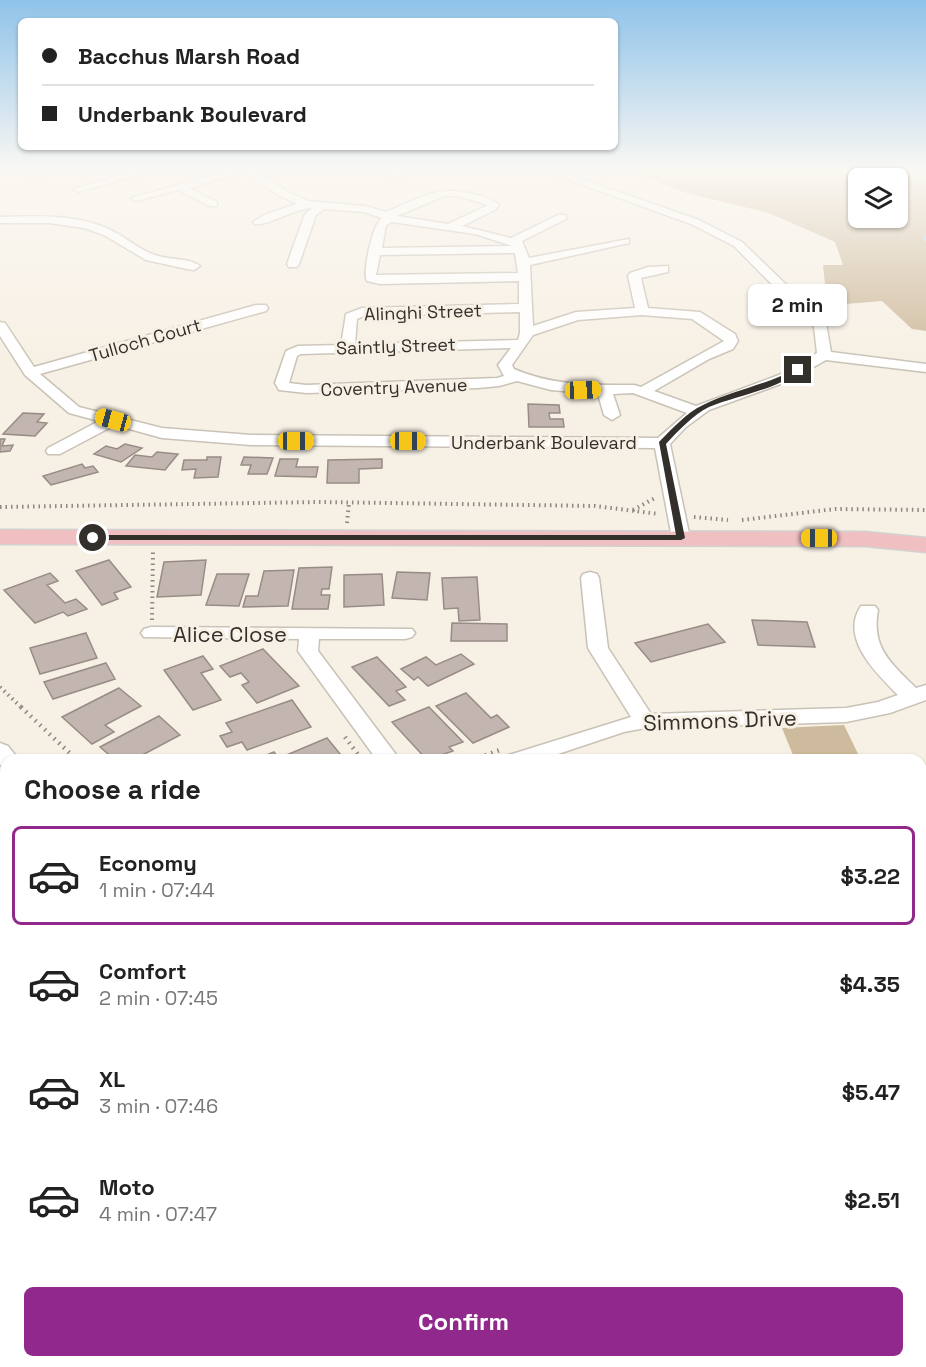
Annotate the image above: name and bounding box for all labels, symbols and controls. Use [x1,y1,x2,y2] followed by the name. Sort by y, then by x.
[78,42,300,70] text: Bacchus Marsh Road
[78,100,307,128] text: Underbank Boulevard
[848,168,908,228] map controls
[848,168,908,228] button: layers
[748,283,848,325] callout: 2 min
[772,292,823,318] text: 2 min
[364,298,482,326] street label: Alinghi Street
[86,313,204,367] street label: Tulloch Court
[336,332,456,360] street label: Saintly Street
[784,356,811,383] route end
[320,373,468,401] street label: Coventry Avenue
[565,380,601,400] car
[93,407,133,433] car
[451,431,637,454] street label: Underbank Boulevard
[278,432,314,450] car
[390,432,426,450] car
[79,524,106,551] route start
[801,529,837,547] car
[173,620,287,648] street label: Alice Close
[643,703,797,737] street label: Simmons Drive
[24,772,201,807] text: Choose a ride
[27,849,81,903] icon: car
[99,849,197,877] text: Economy
[841,862,900,890] text: $3.22
[99,877,215,903] text: 1 min · 07:44
[27,957,81,1011] icon: car
[99,957,187,985] text: Comfort
[840,970,900,998] text: $4.35
[99,985,218,1011] text: 2 min · 07:45
[27,1065,81,1119] icon: car
[99,1065,125,1093] text: XL
[842,1078,900,1106] text: $5.47
[99,1093,218,1119] text: 3 min · 07:46
[27,1173,81,1227] icon: car
[99,1173,155,1201] text: Moto
[844,1186,900,1214] text: $2.51
[99,1201,217,1227] text: 4 min · 07:47
[24,1287,903,1356] button: Confirm

